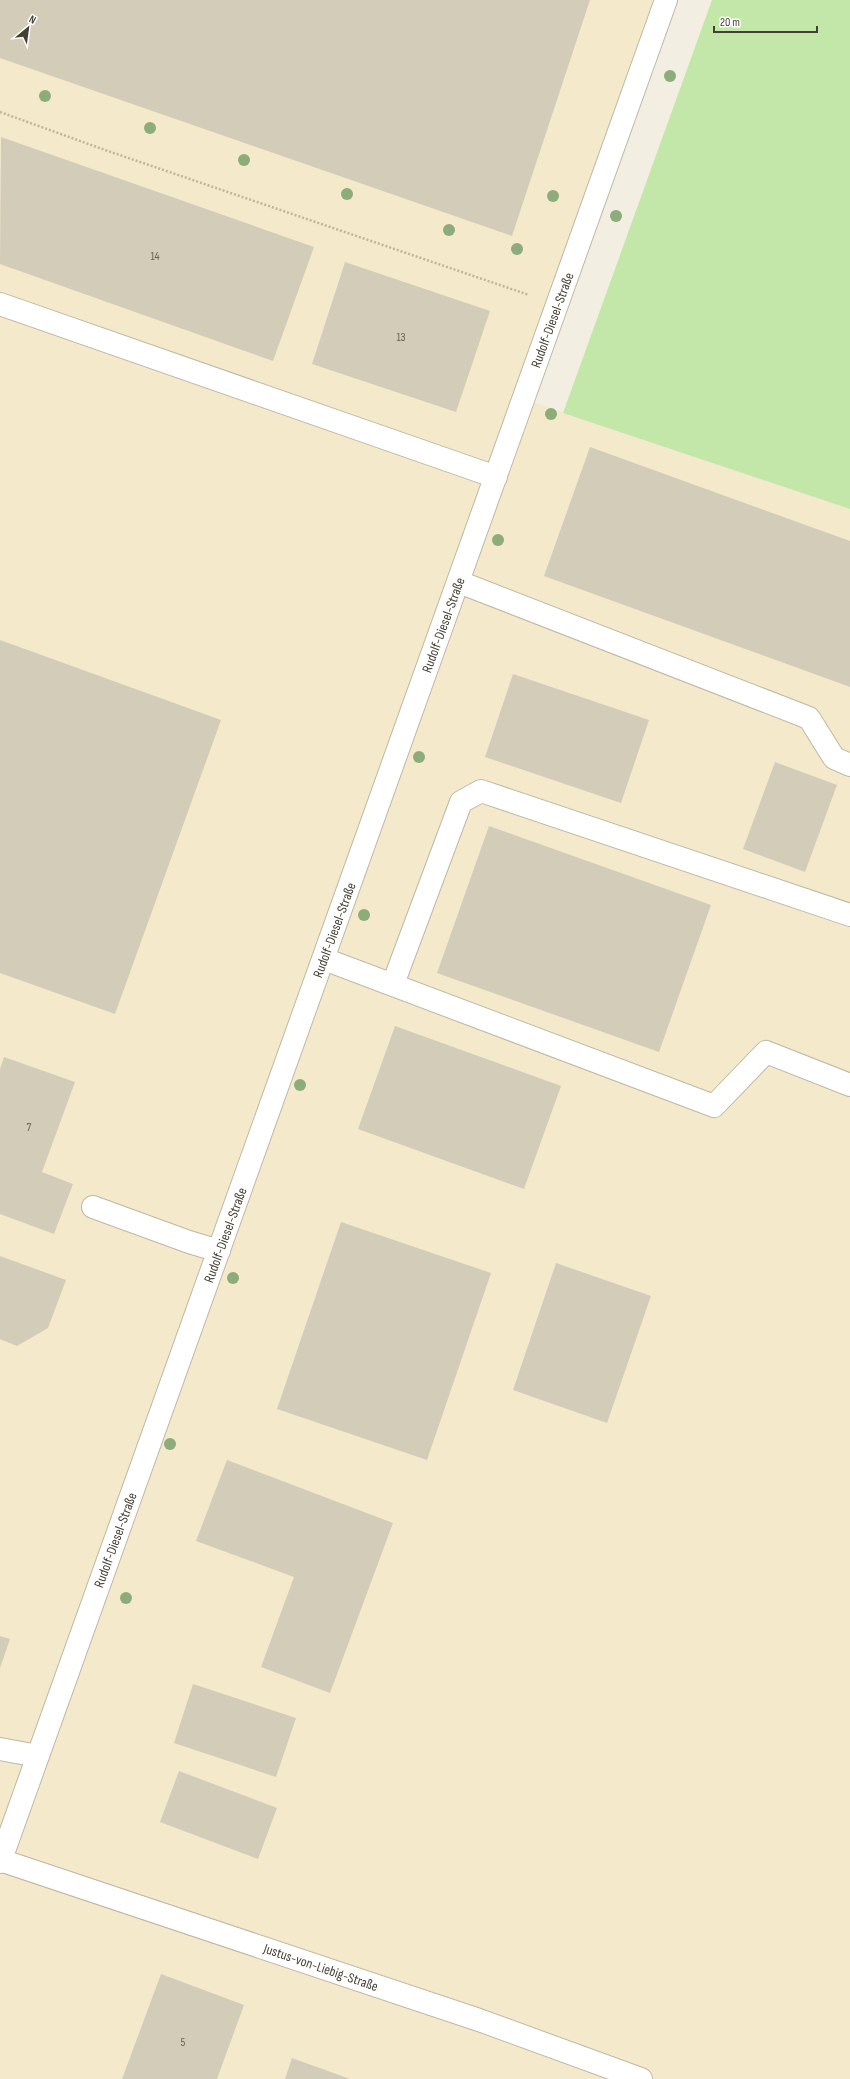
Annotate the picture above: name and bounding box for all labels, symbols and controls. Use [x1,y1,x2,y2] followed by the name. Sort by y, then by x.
[8,8,48,48] north arrow
[714,8,817,34] scale bar
[27,13,38,27] text: N
[720,15,740,30] text: 20 m
[150,249,160,264] house number: 14
[527,270,578,370] street label: Rudolf-Diesel-Straße
[396,330,406,345] house number: 13
[418,575,469,675] street label: Rudolf-Diesel-Straße
[309,880,360,980] street label: Rudolf-Diesel-Straße
[27,1120,32,1135] house number: 7
[200,1185,251,1285] street label: Rudolf-Diesel-Straße
[90,1490,141,1590] street label: Rudolf-Diesel-Straße
[260,1940,380,1995] street label: Justus-von-Liebig-Straße
[181,2035,186,2050] house number: 5

